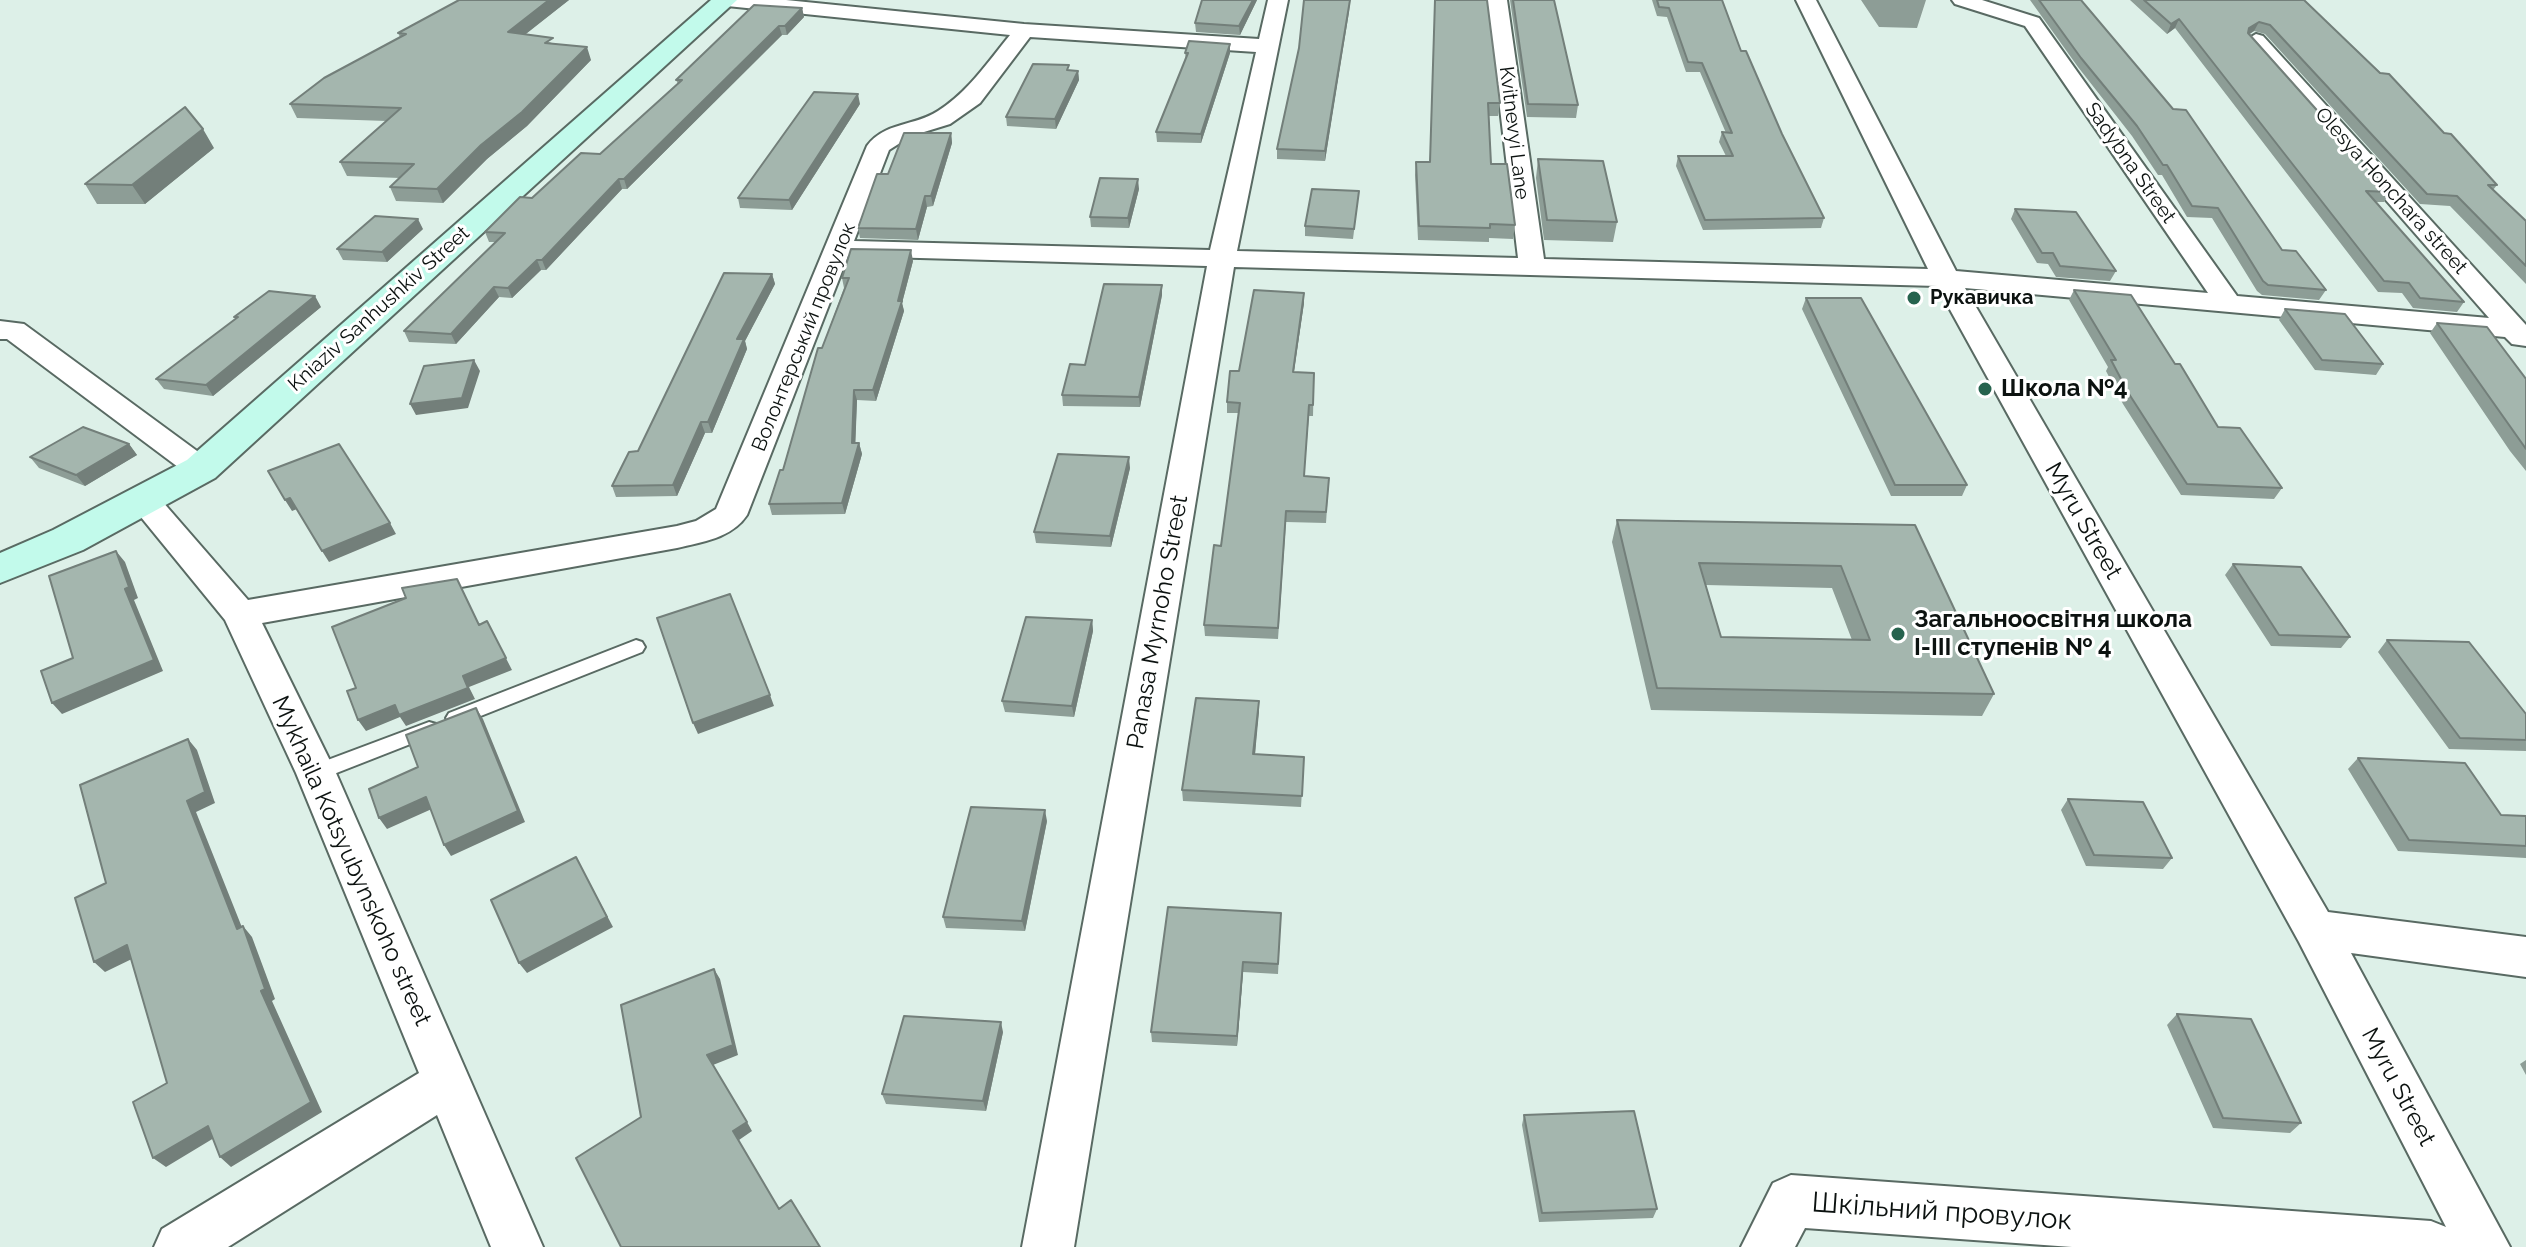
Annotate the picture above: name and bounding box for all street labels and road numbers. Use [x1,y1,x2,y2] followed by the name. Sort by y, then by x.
[1494,65,1534,201] street label: Kvitnevyi Lane
[2080,98,2180,228] street label: Sadybna Street
[2310,103,2472,279] street label: Olesya Honchara street
[747,219,861,455] street label: Волонтерський провулок
[283,221,475,397] street label: Kniaziv Sanhushkiv Street
[2038,458,2128,584] street label: Myru Street
[1121,493,1195,751] street label: Panasa Myrnoho Street
[265,692,437,1030] street label: Mykhaila Kotsyubynskoho street
[2355,1023,2441,1151] street label: Myru Street
[1811,1186,2073,1238] street label: Шкільний провулок

